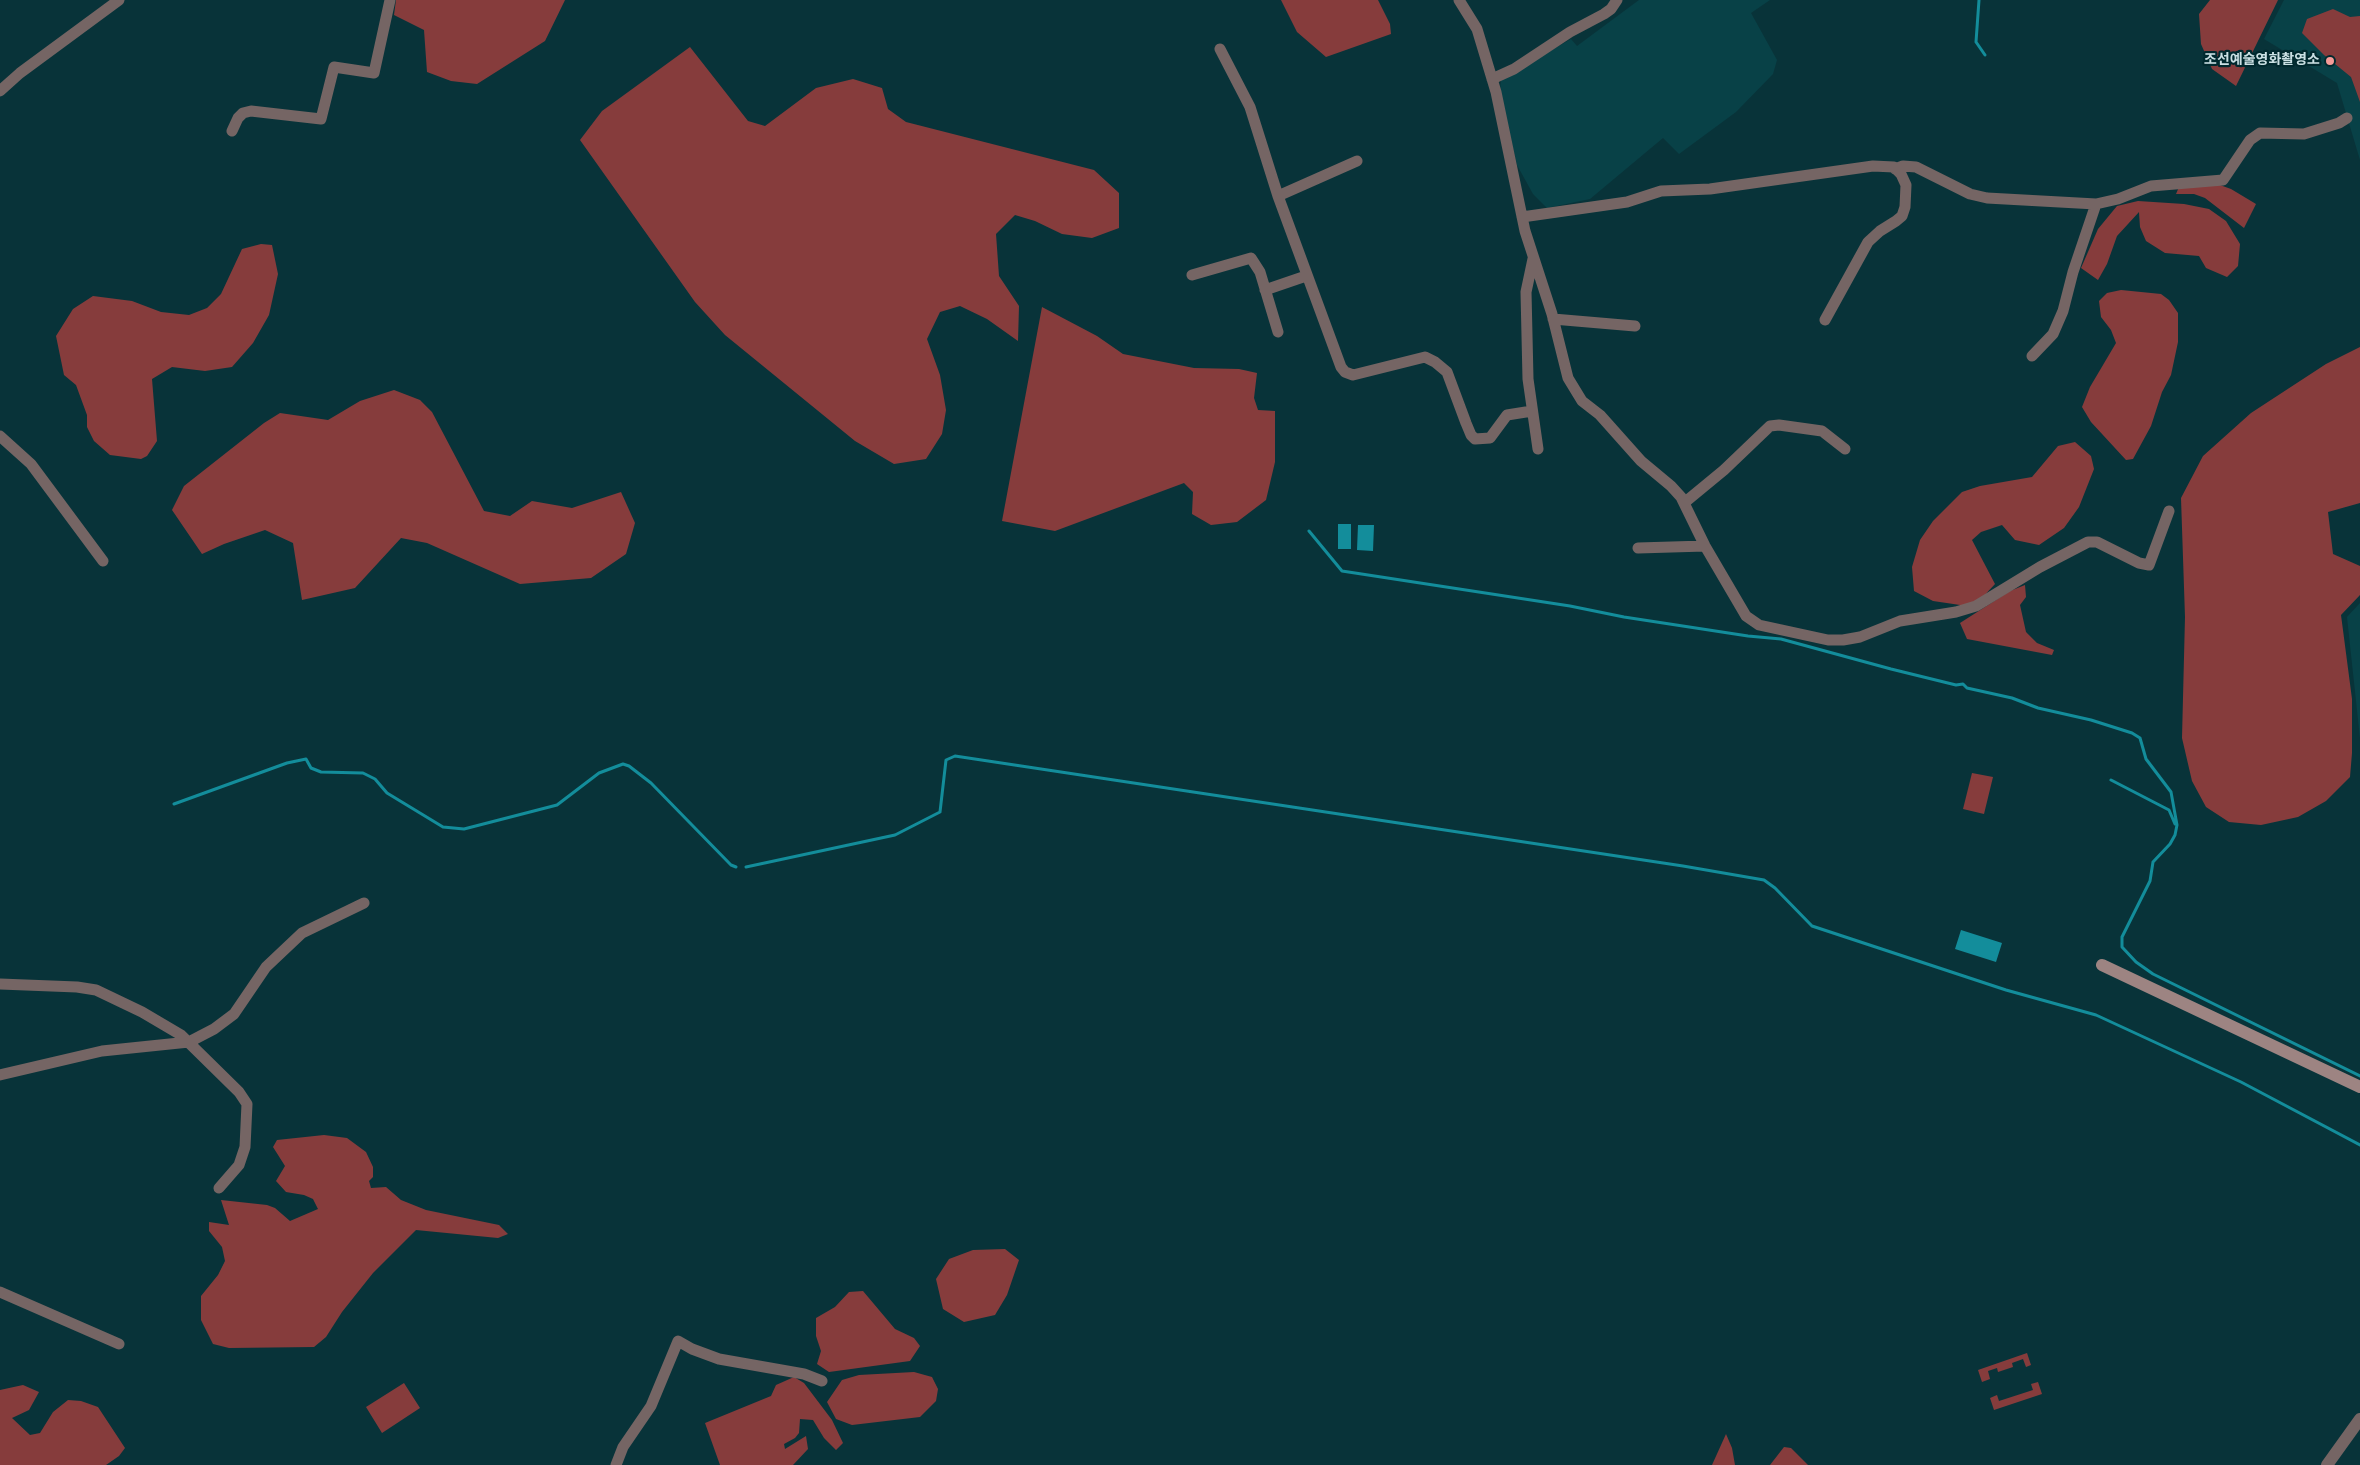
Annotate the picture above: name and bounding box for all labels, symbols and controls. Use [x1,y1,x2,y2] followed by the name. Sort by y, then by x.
[2204,53,2320,69] place label: 조선예술영화촬영소
[2324,55,2336,67] marker: 조선예술영화촬영소

